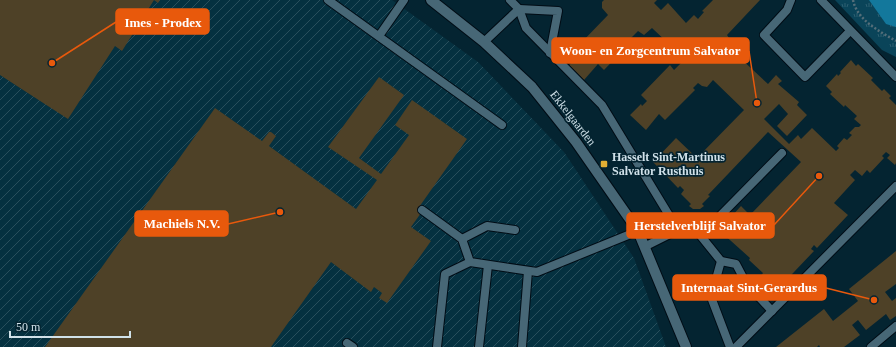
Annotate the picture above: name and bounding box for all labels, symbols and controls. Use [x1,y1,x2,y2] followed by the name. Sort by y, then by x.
[116,9,209,34] callout: Imes - Prodex
[124,15,202,30] text: Imes - Prodex
[552,38,749,63] callout: Woon- en Zorgcentrum Salvator
[560,43,741,58] text: Woon- en Zorgcentrum Salvator
[547,88,599,148] street label: Ekkelgaarden
[612,150,725,178] place label: Hasselt Sint-Martinus Salvator Rusthuis
[599,159,609,169] marker: Hasselt Sint-Martinus Salvator Rusthuis
[135,211,228,236] callout: Machiels N.V.
[627,213,774,238] callout: Herstelverblijf Salvator
[144,216,220,231] text: Machiels N.V.
[634,218,766,233] text: Herstelverblijf Salvator
[673,275,826,300] callout: Internaat Sint-Gerardus
[681,280,817,295] text: Internaat Sint-Gerardus
[10,313,130,339] scale bar
[16,320,41,334] text: 50 m

